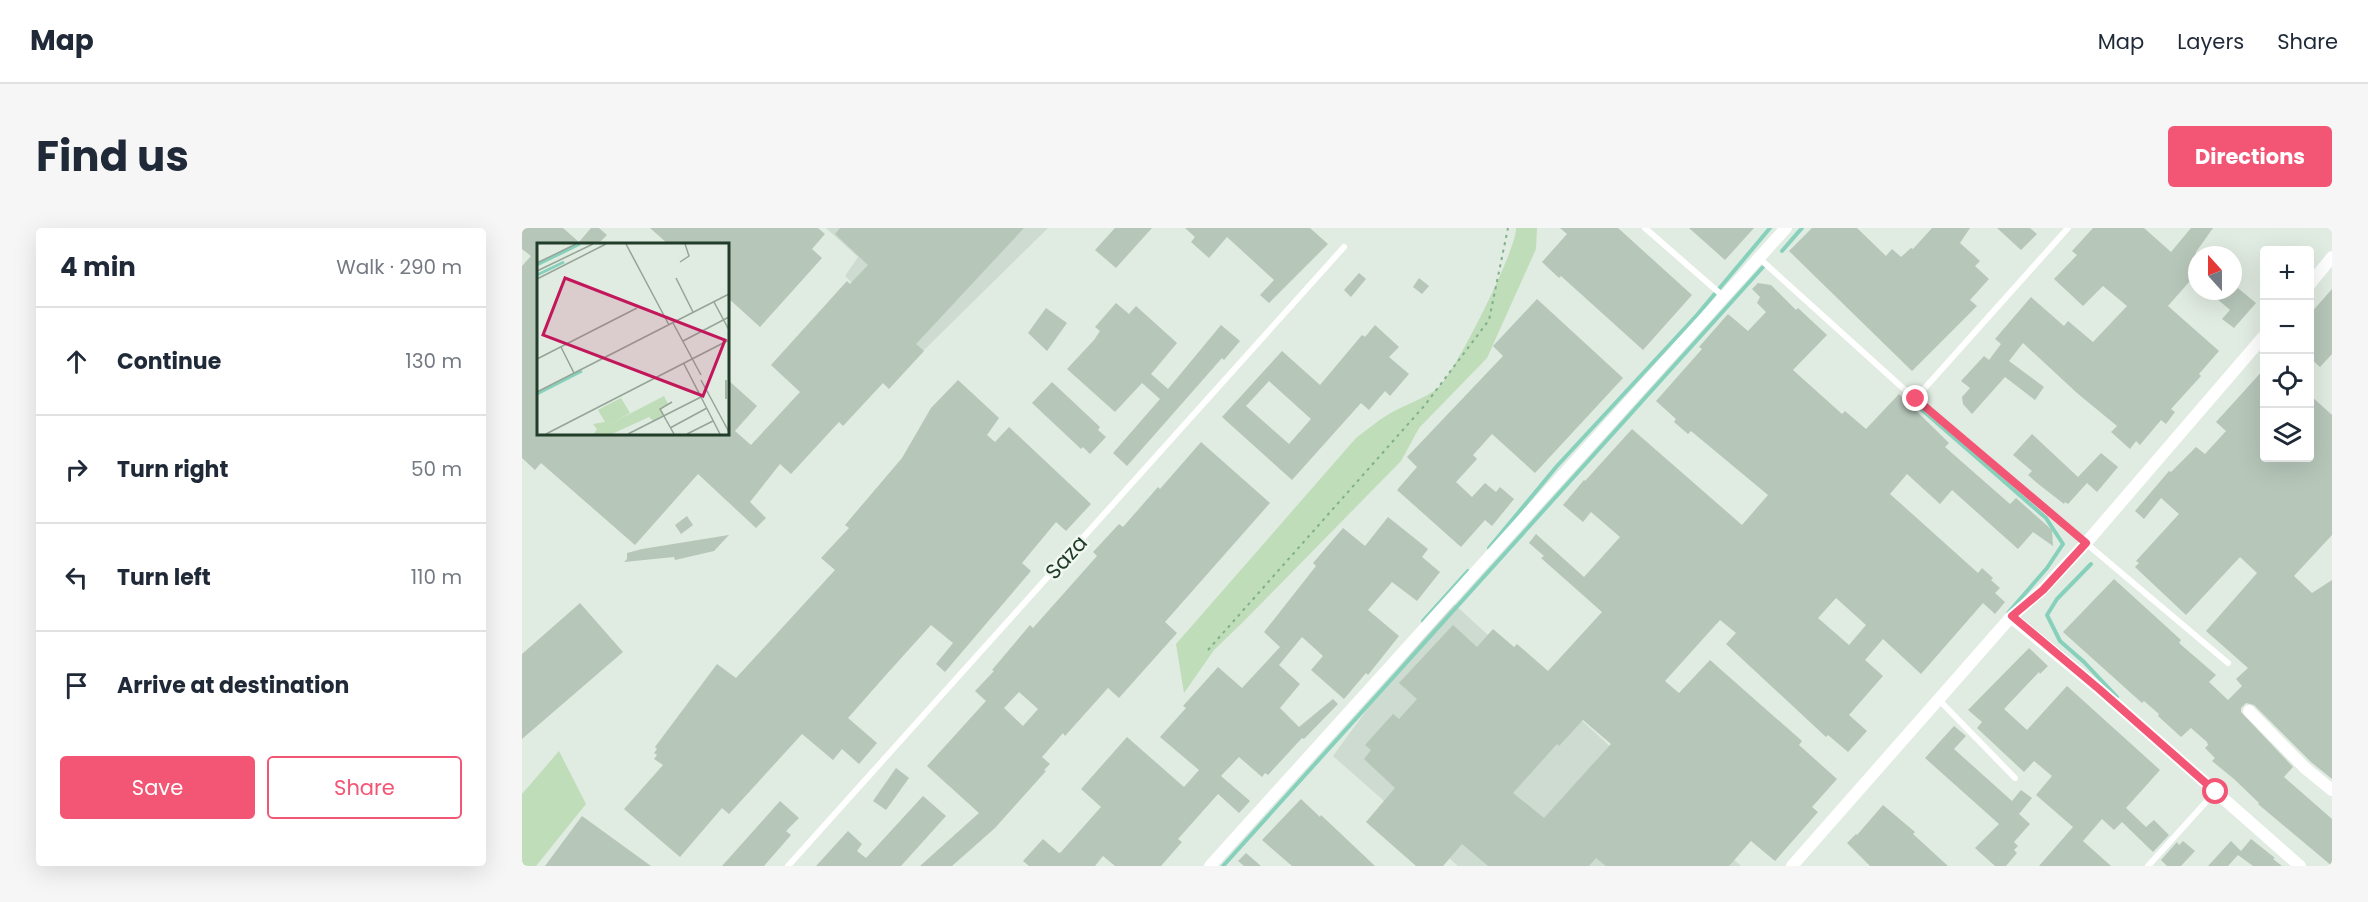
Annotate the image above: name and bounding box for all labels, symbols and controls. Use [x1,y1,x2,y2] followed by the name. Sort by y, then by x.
[30,21,94,60] text: Map
[2098,27,2144,56] text: Map
[2177,27,2244,56] text: Layers
[2277,27,2338,56] text: Share
[2168,126,2332,187] button: Directions
[36,127,189,186] text: Find us
[537,243,729,435] inset map
[2188,246,2242,300] north arrow
[2260,246,2314,462] map controls
[2260,246,2314,300] button: +
[60,249,136,285] text: 4 min
[336,253,462,281] text: Walk · 290 m
[2260,300,2314,354] button: −
[60,345,93,378] icon: ahead
[117,346,221,377] text: Continue
[405,347,462,375] text: 130 m
[2260,354,2314,408] button: locate
[1902,385,1928,411] route end
[2260,408,2314,462] button: layers
[60,453,93,486] icon: right
[117,454,228,485] text: Turn right
[411,455,462,483] text: 50 m
[1038,529,1094,585] street label: Saza
[60,561,93,594] icon: left
[117,562,211,593] text: Turn left
[411,563,462,591] text: 110 m
[60,669,93,702] icon: arrive
[117,670,349,701] text: Arrive at destination
[60,756,255,819] button: Save
[267,756,462,819] button: Share
[2202,778,2228,804] route start

